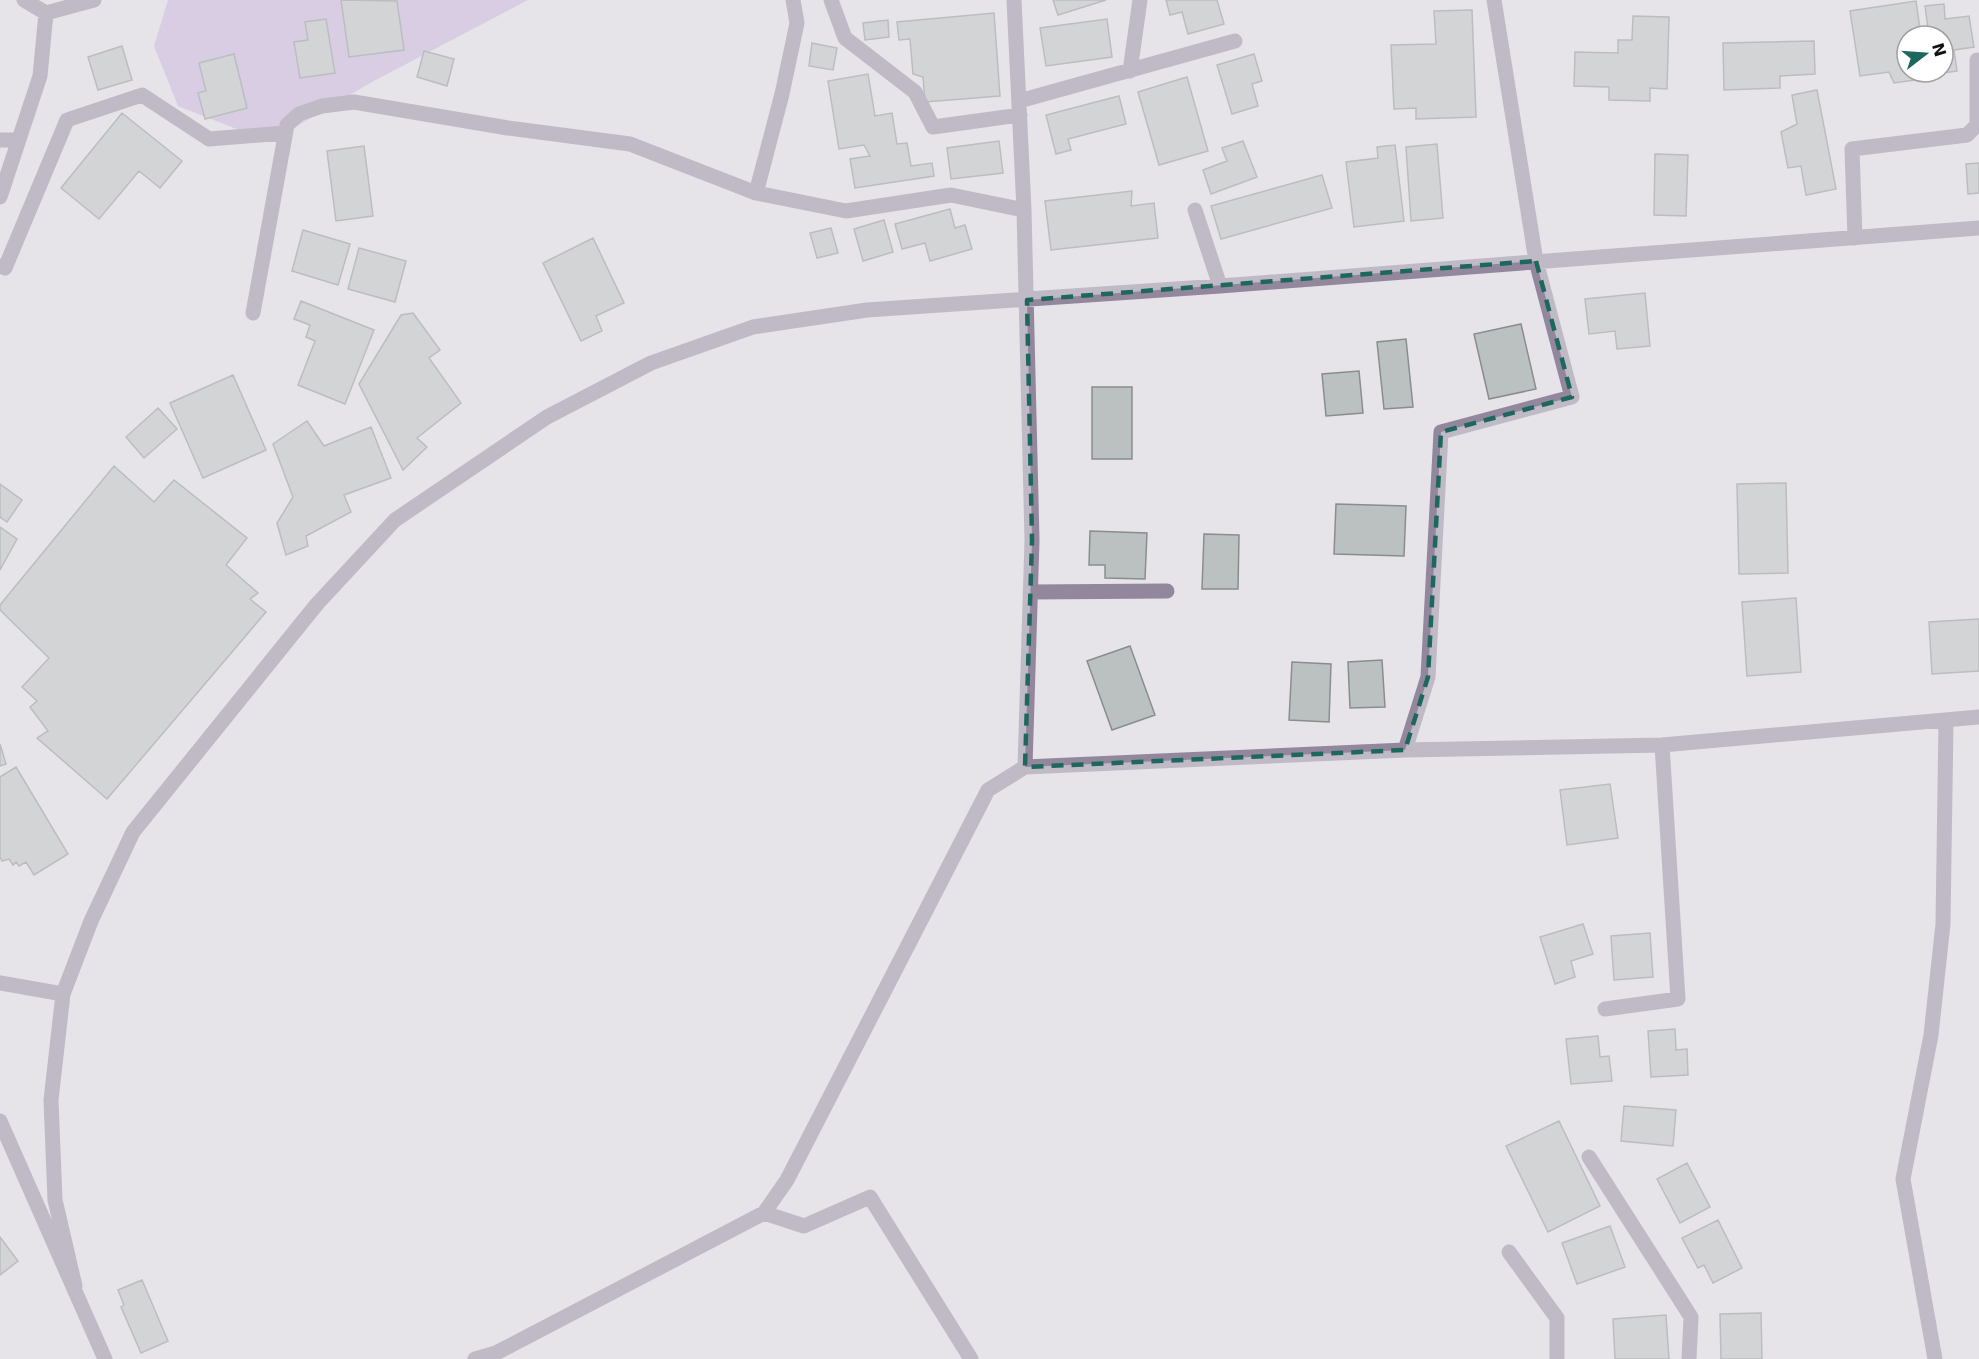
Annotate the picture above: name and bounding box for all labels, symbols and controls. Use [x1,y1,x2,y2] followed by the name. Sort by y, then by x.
[1895,24,1955,84] north arrow
[1928,41,1950,59] text: N

